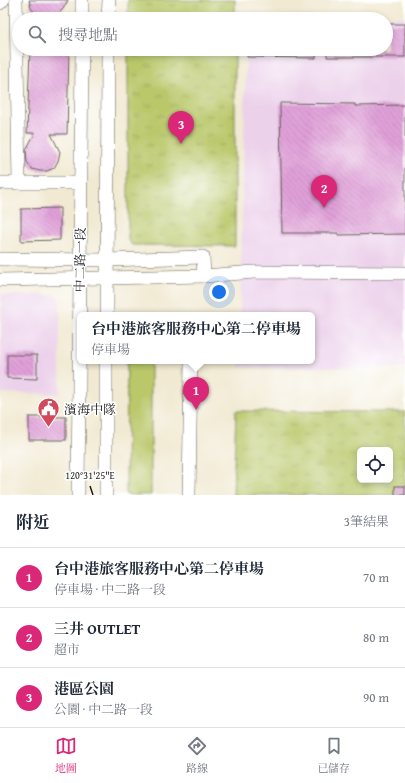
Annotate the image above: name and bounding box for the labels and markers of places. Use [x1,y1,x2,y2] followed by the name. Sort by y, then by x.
[168,111,194,144] pin: 3
[311,175,337,208] pin: 2
[183,377,209,410] pin: 1
[35,396,61,429] public building icon: 濱海中隊
[64,400,116,419] place label: 濱海中隊

